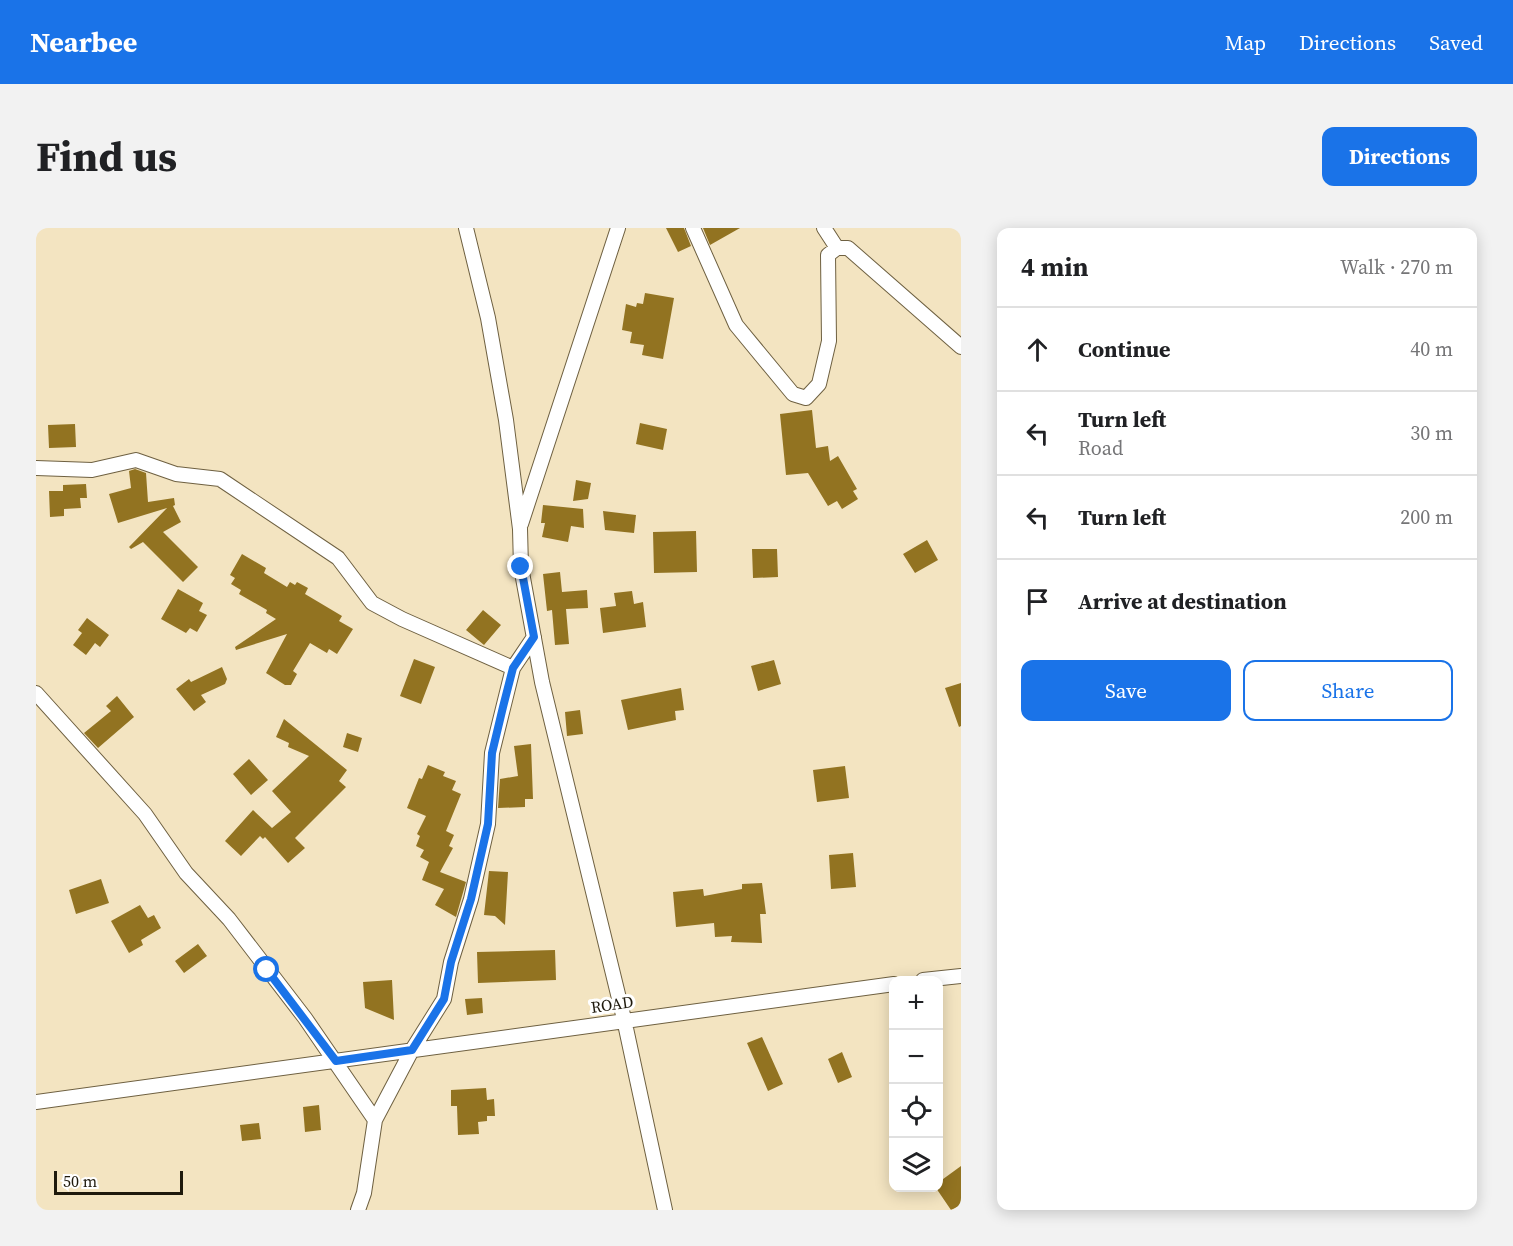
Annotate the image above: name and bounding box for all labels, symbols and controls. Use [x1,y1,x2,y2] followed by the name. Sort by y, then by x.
[30,23,137,61] text: Nearbee
[1225,28,1266,57] text: Map
[1299,28,1396,57] text: Directions
[1429,28,1483,57] text: Saved
[36,127,177,185] text: Find us
[1322,127,1477,186] button: Directions
[1021,249,1088,285] text: 4 min
[1340,253,1453,281] text: Walk · 270 m
[1021,333,1054,366] icon: ahead
[1078,334,1171,364] text: Continue
[1410,335,1453,363] text: 40 m
[1078,404,1166,434] text: Turn left
[1021,417,1054,450] icon: left
[1410,419,1453,447] text: 30 m
[1078,434,1123,462] text: Road
[1021,501,1054,534] icon: left
[1078,502,1166,532] text: Turn left
[1400,503,1453,531] text: 200 m
[507,553,533,579] route end
[1021,585,1054,618] icon: arrive
[1078,586,1287,616] text: Arrive at destination
[1021,660,1231,721] button: Save
[1243,660,1453,721] button: Share
[253,956,279,982] route start
[889,976,943,1192] map controls
[889,976,943,1030] button: +
[589,990,635,1018] street label: ROAD
[889,1030,943,1084] button: −
[889,1084,943,1138] button: locate
[889,1138,943,1192] button: layers
[54,1168,183,1196] scale bar
[63,1170,97,1192] text: 50 m

